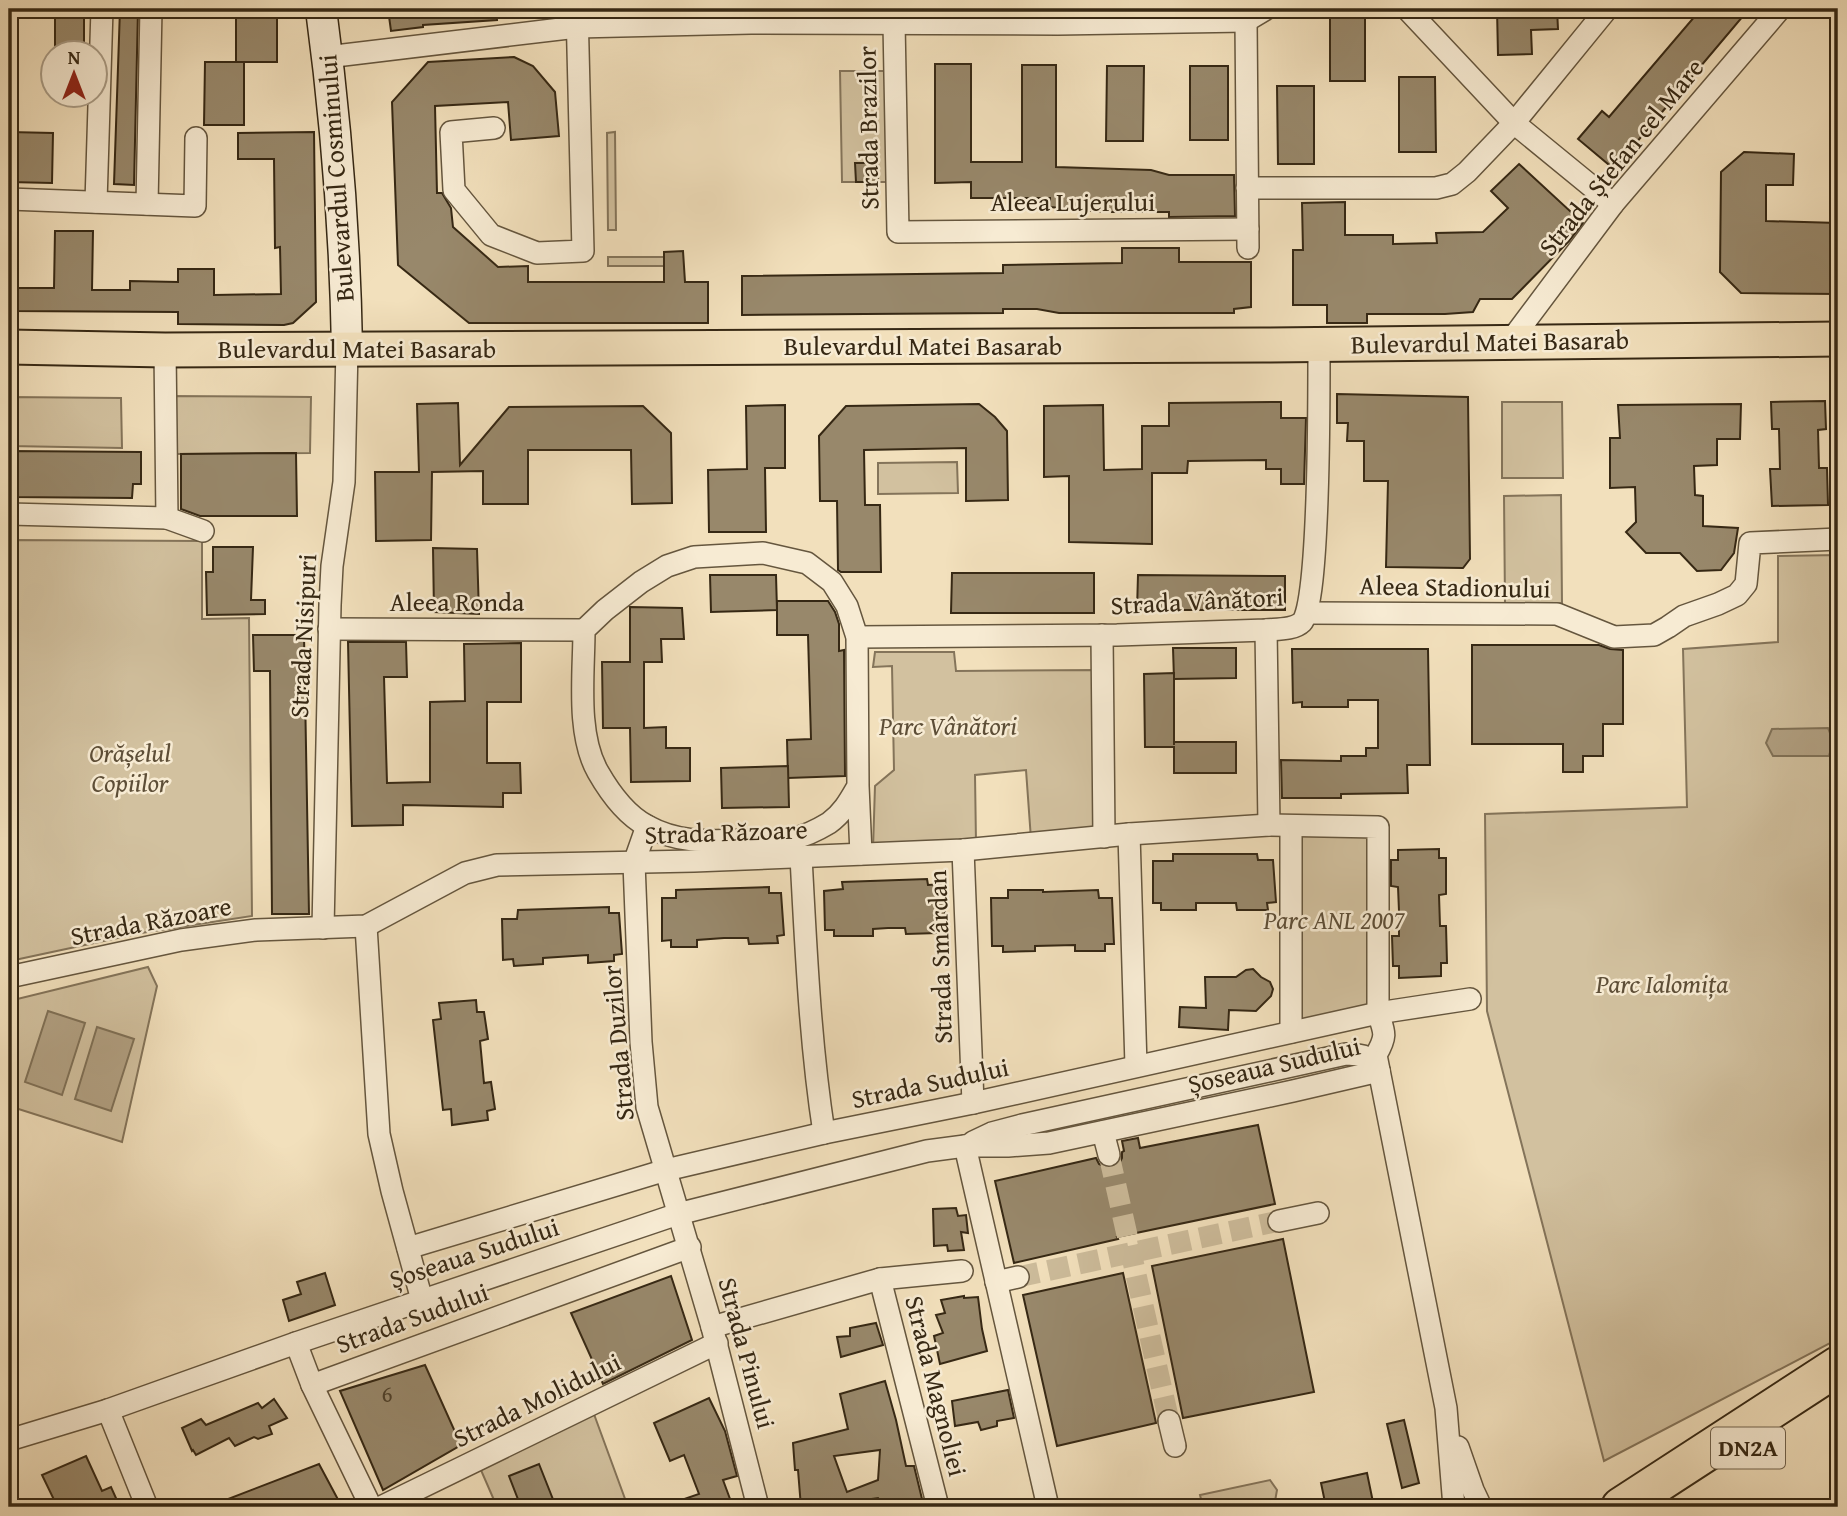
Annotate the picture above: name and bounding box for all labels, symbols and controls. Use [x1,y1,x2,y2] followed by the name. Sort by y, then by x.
[38,38,108,108] north arrow
[68,43,81,71] text: N
[847,45,888,210] street label: Strada Brazilor
[1529,49,1713,264] street label: Strada Ștefan cel Mare
[307,53,364,303] street label: Bulevardul Cosminului
[991,182,1155,221] street label: Aleea Lujerului
[1351,320,1629,363] street label: Bulevardul Matei Basarab
[784,326,1062,365] street label: Bulevardul Matei Basarab
[218,329,496,368] street label: Bulevardul Matei Basarab
[279,553,326,719] street label: Strada Nisipuri
[1359,565,1551,608] street label: Aleea Stadionului
[1109,576,1284,625] street label: Strada Vânători
[390,582,525,621] street label: Aleea Ronda
[878,706,1017,745] park label: Parc Vânători
[89,733,171,802] park label: Orășelul Copiilor
[644,809,808,854] street label: Strada Răzoare
[917,869,962,1045] street label: Strada Smârdan
[67,886,235,955] street label: Strada Răzoare
[1263,900,1406,939] park label: Parc ANL 2007
[591,963,644,1123] street label: Strada Duzilor
[1595,964,1728,1003] park label: Parc Ialomița
[1184,1026,1364,1103] street label: Șoseaua Sudului
[848,1047,1012,1118] street label: Strada Sudului
[384,1207,564,1298] street label: Șoseaua Sudului
[330,1272,494,1363] street label: Strada Sudului
[709,1273,786,1433] street label: Strada Pinului
[895,1291,978,1480] street label: Strada Magnoliei
[446,1342,627,1457] street label: Strada Molidului
[381,1377,393,1410] house number: 6
[1711,1428,1785,1468] road number: DN2A

